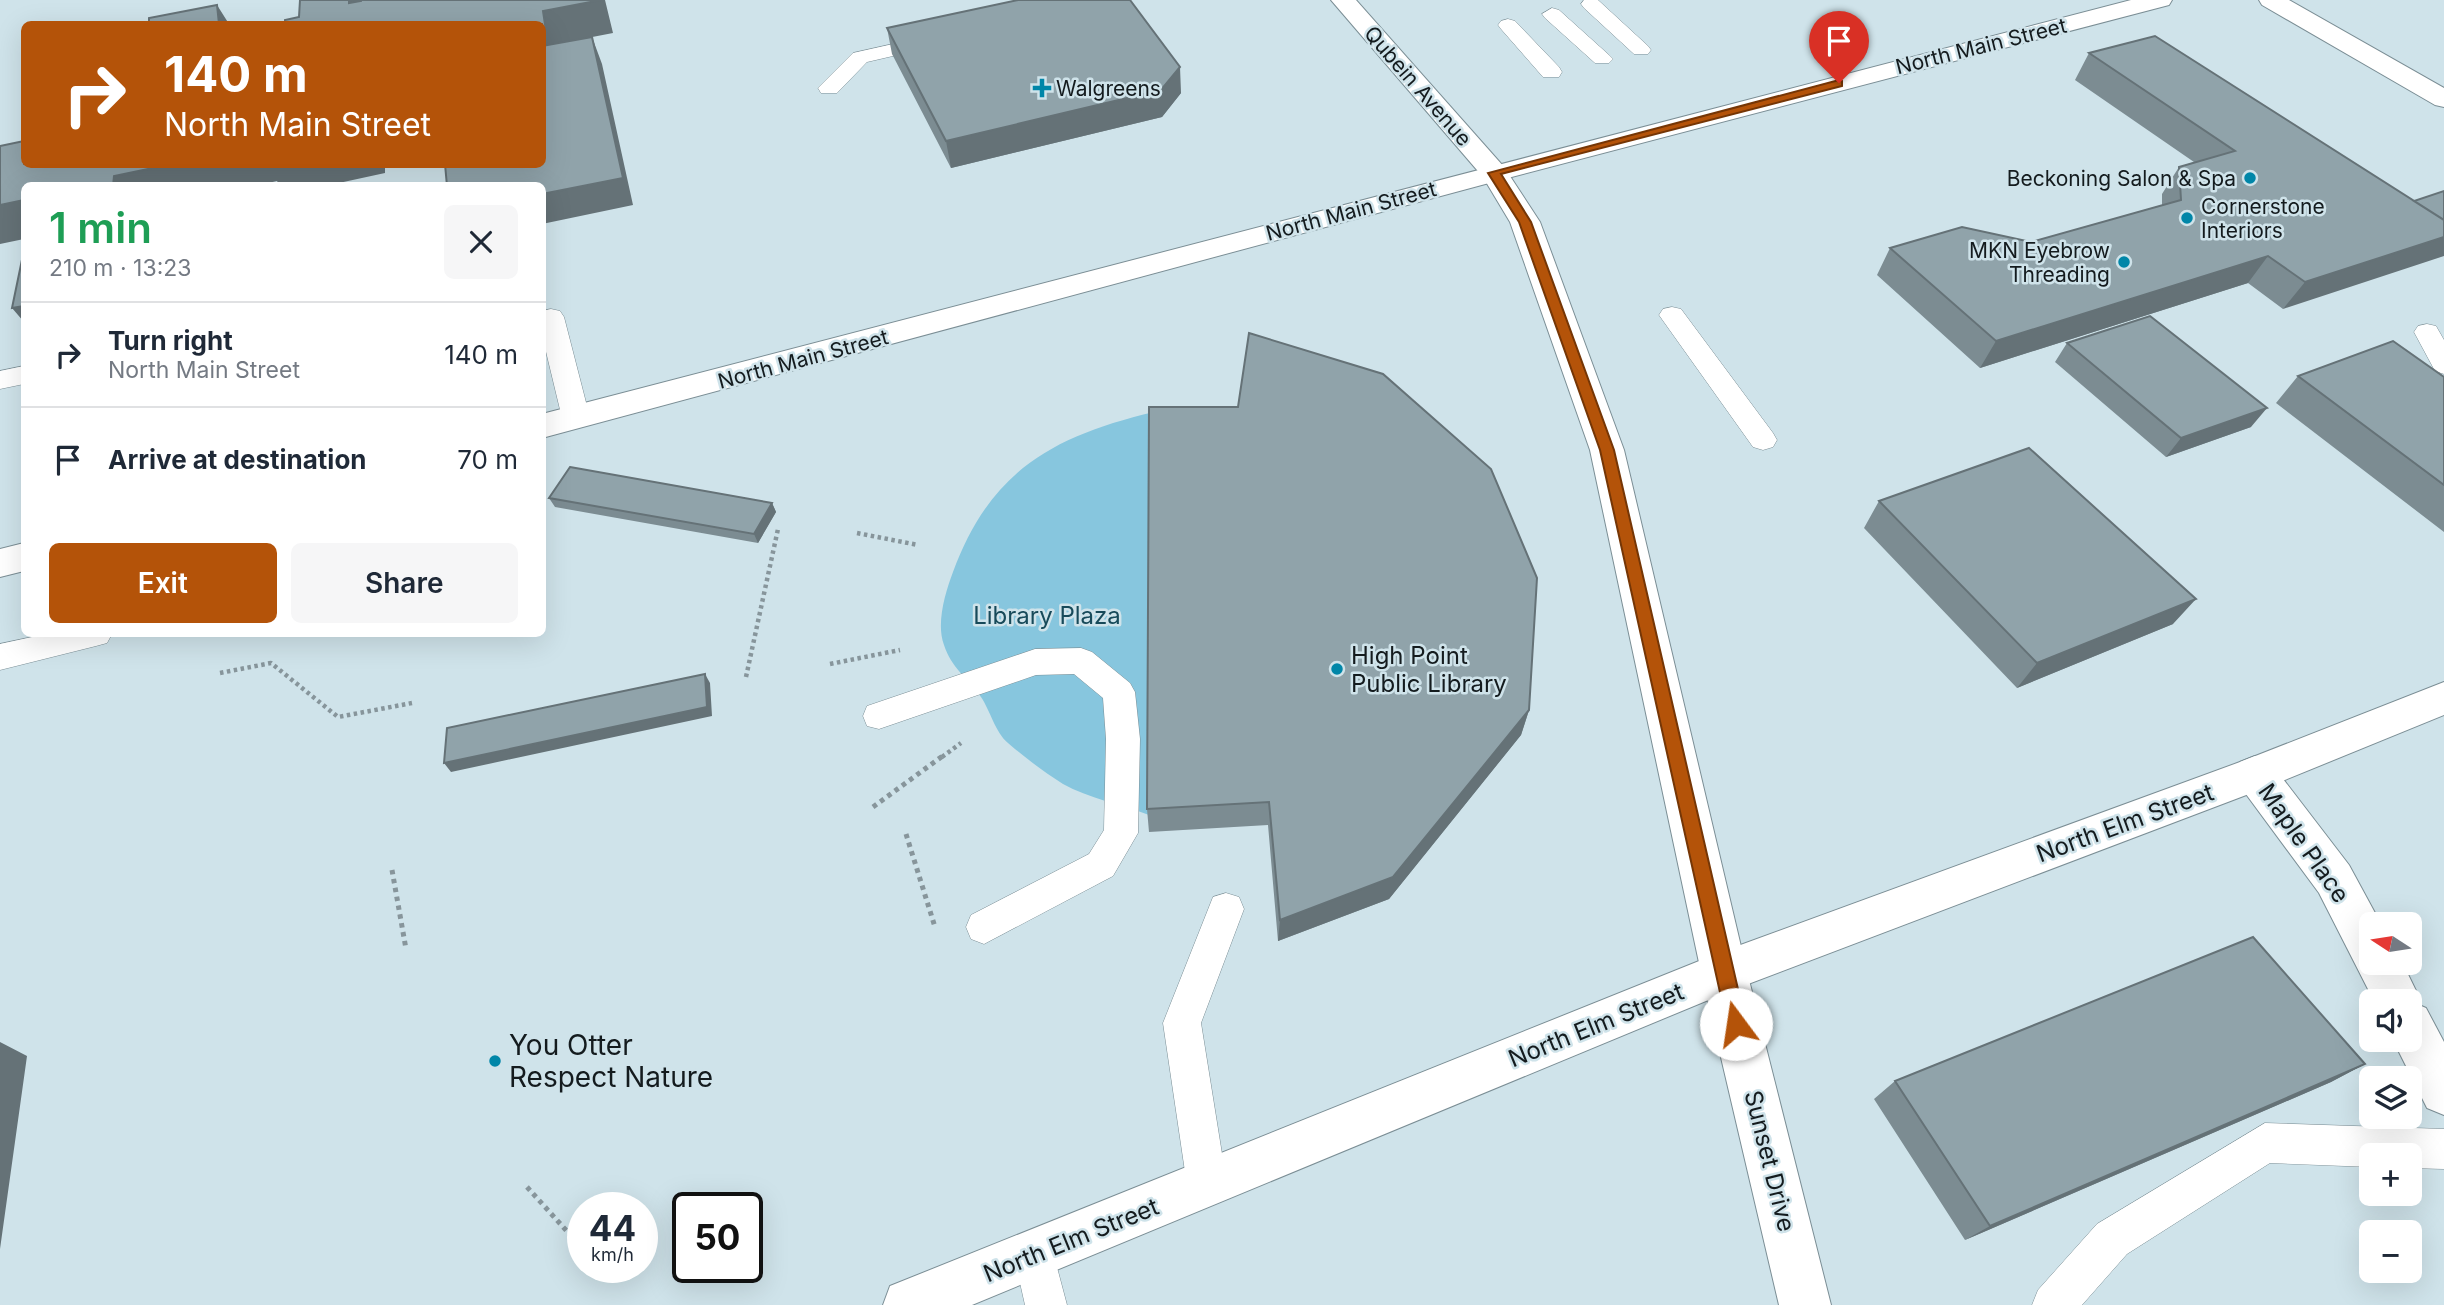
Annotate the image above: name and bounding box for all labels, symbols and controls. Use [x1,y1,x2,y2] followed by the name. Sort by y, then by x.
[1809,11,1869,83] pin
[1893,13,2069,79] street label: North Main Street
[1359,21,1477,151] street label: Qubein Avenue
[1820,22,1858,60] icon: arrive
[164,45,308,104] text: 140 m
[49,49,140,140] icon: right
[1056,76,1161,101] place label: Walgreens
[1034,80,1050,96] marker: Walgreens
[164,105,431,144] text: North Main Street
[2007,166,2236,191] place label: Beckoning Salon & Spa
[2242,170,2258,186] marker: Beckoning Salon & Spa
[1263,176,1439,246] street label: North Main Street
[2201,194,2325,243] place label: Cornerstone Interiors
[49,202,152,253] text: 1 min
[444,205,518,279] button: close
[2179,210,2195,226] marker: Cornerstone Interiors
[1969,238,2110,287] place label: MKN Eyebrow Threading
[49,254,192,282] text: 210 m · 13:23
[2116,254,2132,270] marker: MKN Eyebrow Threading
[715,324,891,394] street label: North Main Street
[108,325,233,356] text: Turn right
[49,336,87,374] icon: right
[444,339,518,370] text: 140 m
[108,356,300,384] text: North Main Street
[49,441,87,479] icon: arrive
[108,444,367,475] text: Arrive at destination
[457,444,518,475] text: 70 m
[49,543,277,623] button: Exit
[291,543,518,623] button: Share
[973,601,1121,630] park label: Library Plaza
[1351,641,1507,698] place label: High Point Public Library
[1329,661,1345,677] marker: High Point Public Library
[2032,777,2218,869] street label: North Elm Street
[2252,778,2356,908] street label: Maple Place
[2359,912,2422,975] north arrow
[2359,912,2422,1283] map controls
[1504,977,1688,1073] street label: North Elm Street
[1699,987,1773,1061] position arrow
[2359,989,2422,1052] button: sound
[509,1028,713,1094] place label: You Otter Respect Nature
[487,1053,503,1069] marker: You Otter Respect Nature
[2359,1066,2422,1129] button: layers
[1738,1087,1802,1235] street label: Sunset Drive
[2359,1143,2422,1206] button: +
[672,1192,763,1283] speed limit sign: 50
[979,1192,1163,1288] street label: North Elm Street
[589,1207,636,1249] text: 44
[2359,1220,2422,1283] button: −
[591,1244,634,1265] text: km/h

